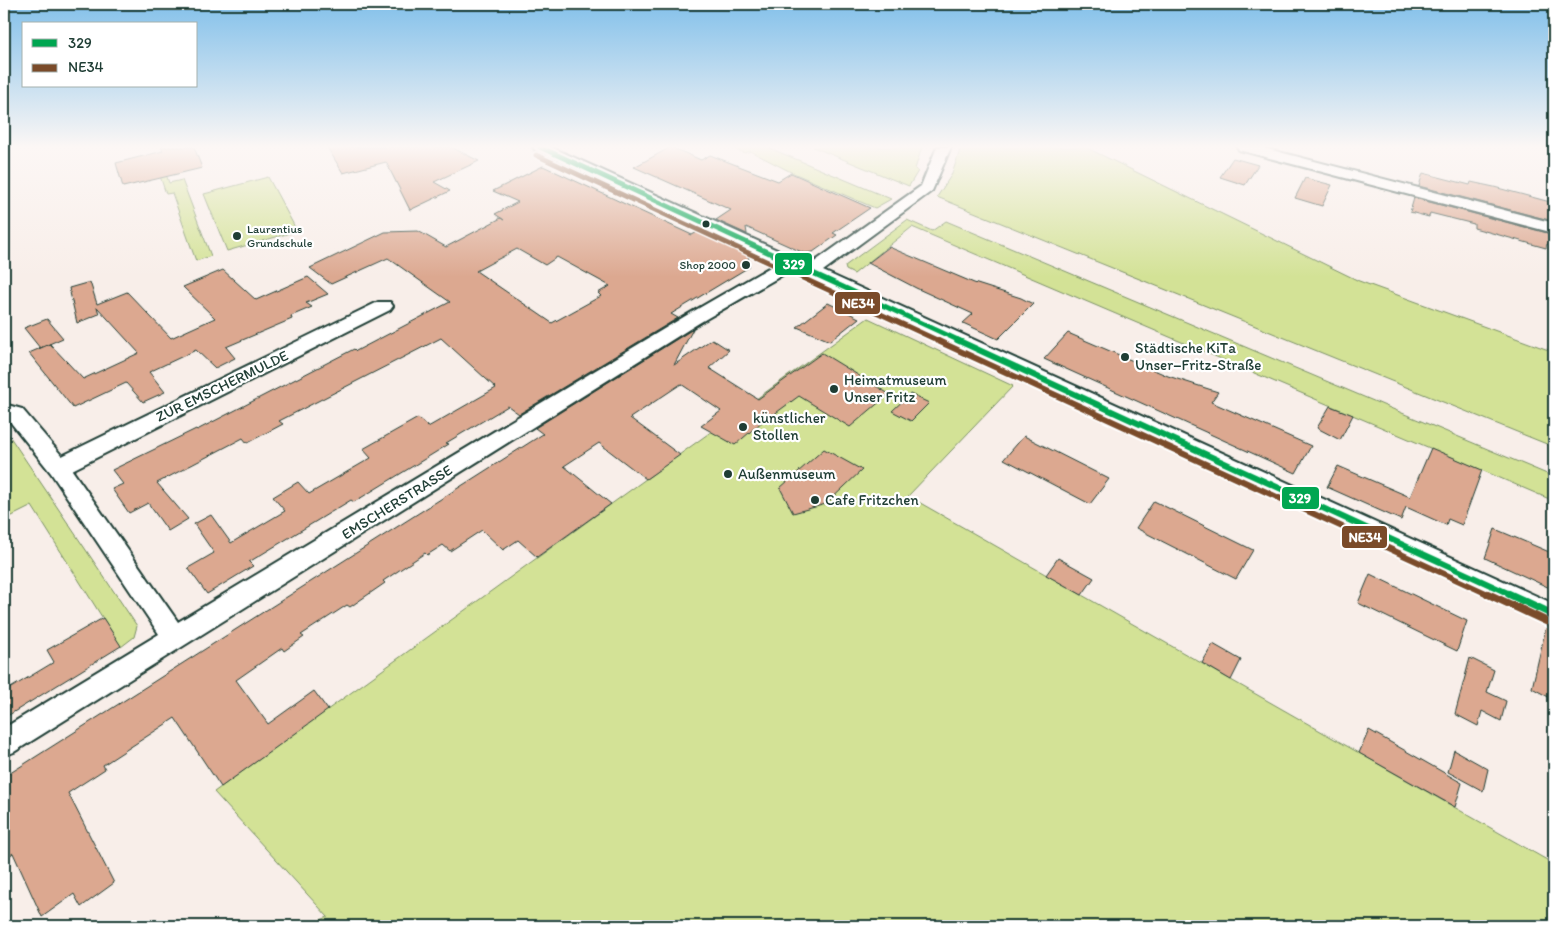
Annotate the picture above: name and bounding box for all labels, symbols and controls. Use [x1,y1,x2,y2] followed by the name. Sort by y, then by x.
[22,22,198,88] legend
[68,34,92,52] text: 329
[68,58,104,76] text: NE34
[701,219,711,229] unlabelled marker
[247,222,313,250] place label: Laurentius Grundschule
[231,230,243,242] marker: Laurentius Grundschule
[774,252,813,276] line badge: 329
[783,256,805,273] text: 329
[680,258,736,272] place label: Shop 2000
[740,259,752,271] marker: Shop 2000
[834,291,881,315] line badge: NE34
[841,295,875,312] text: NE34
[1135,339,1261,374] place label: Städtische KiTa Unser–Fritz-Straße
[153,346,291,426] street label: ZUR EMSCHERMULDE
[1119,351,1131,363] marker: Städtische KiTa Unser–Fritz-Straße
[844,371,947,406] place label: Heimatmuseum Unser Fritz
[828,383,840,395] marker: Heimatmuseum Unser Fritz
[753,409,826,444] place label: künstlicher Stollen
[737,421,749,433] marker: künstlicher Stollen
[338,461,456,543] street label: EMSCHERSTRASSE
[738,465,836,483] place label: Außenmuseum
[722,468,734,480] marker: Außenmuseum
[1281,486,1320,510] line badge: 329
[1289,490,1311,507] text: 329
[825,491,919,509] place label: Cafe Fritzchen
[809,494,821,506] marker: Cafe Fritzchen
[1341,525,1388,549] line badge: NE34
[1348,529,1382,546] text: NE34

